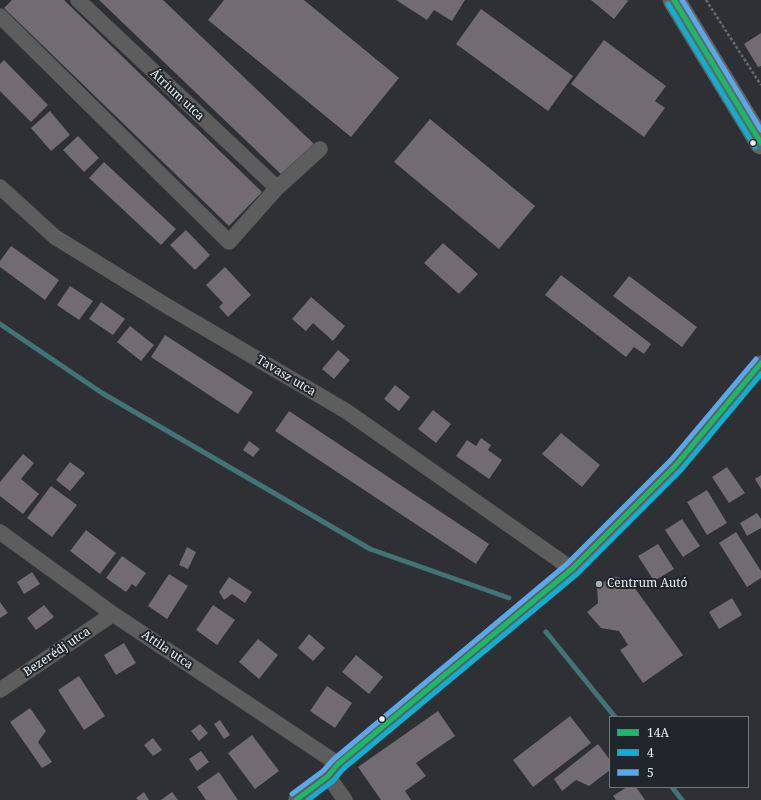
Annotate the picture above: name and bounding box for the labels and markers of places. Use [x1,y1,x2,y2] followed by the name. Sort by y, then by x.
[748,138,758,148] unlabelled marker
[607,577,687,591] place label: Centrum Autó
[594,579,604,589] marker: Centrum Autó
[377,714,387,724] unlabelled marker

